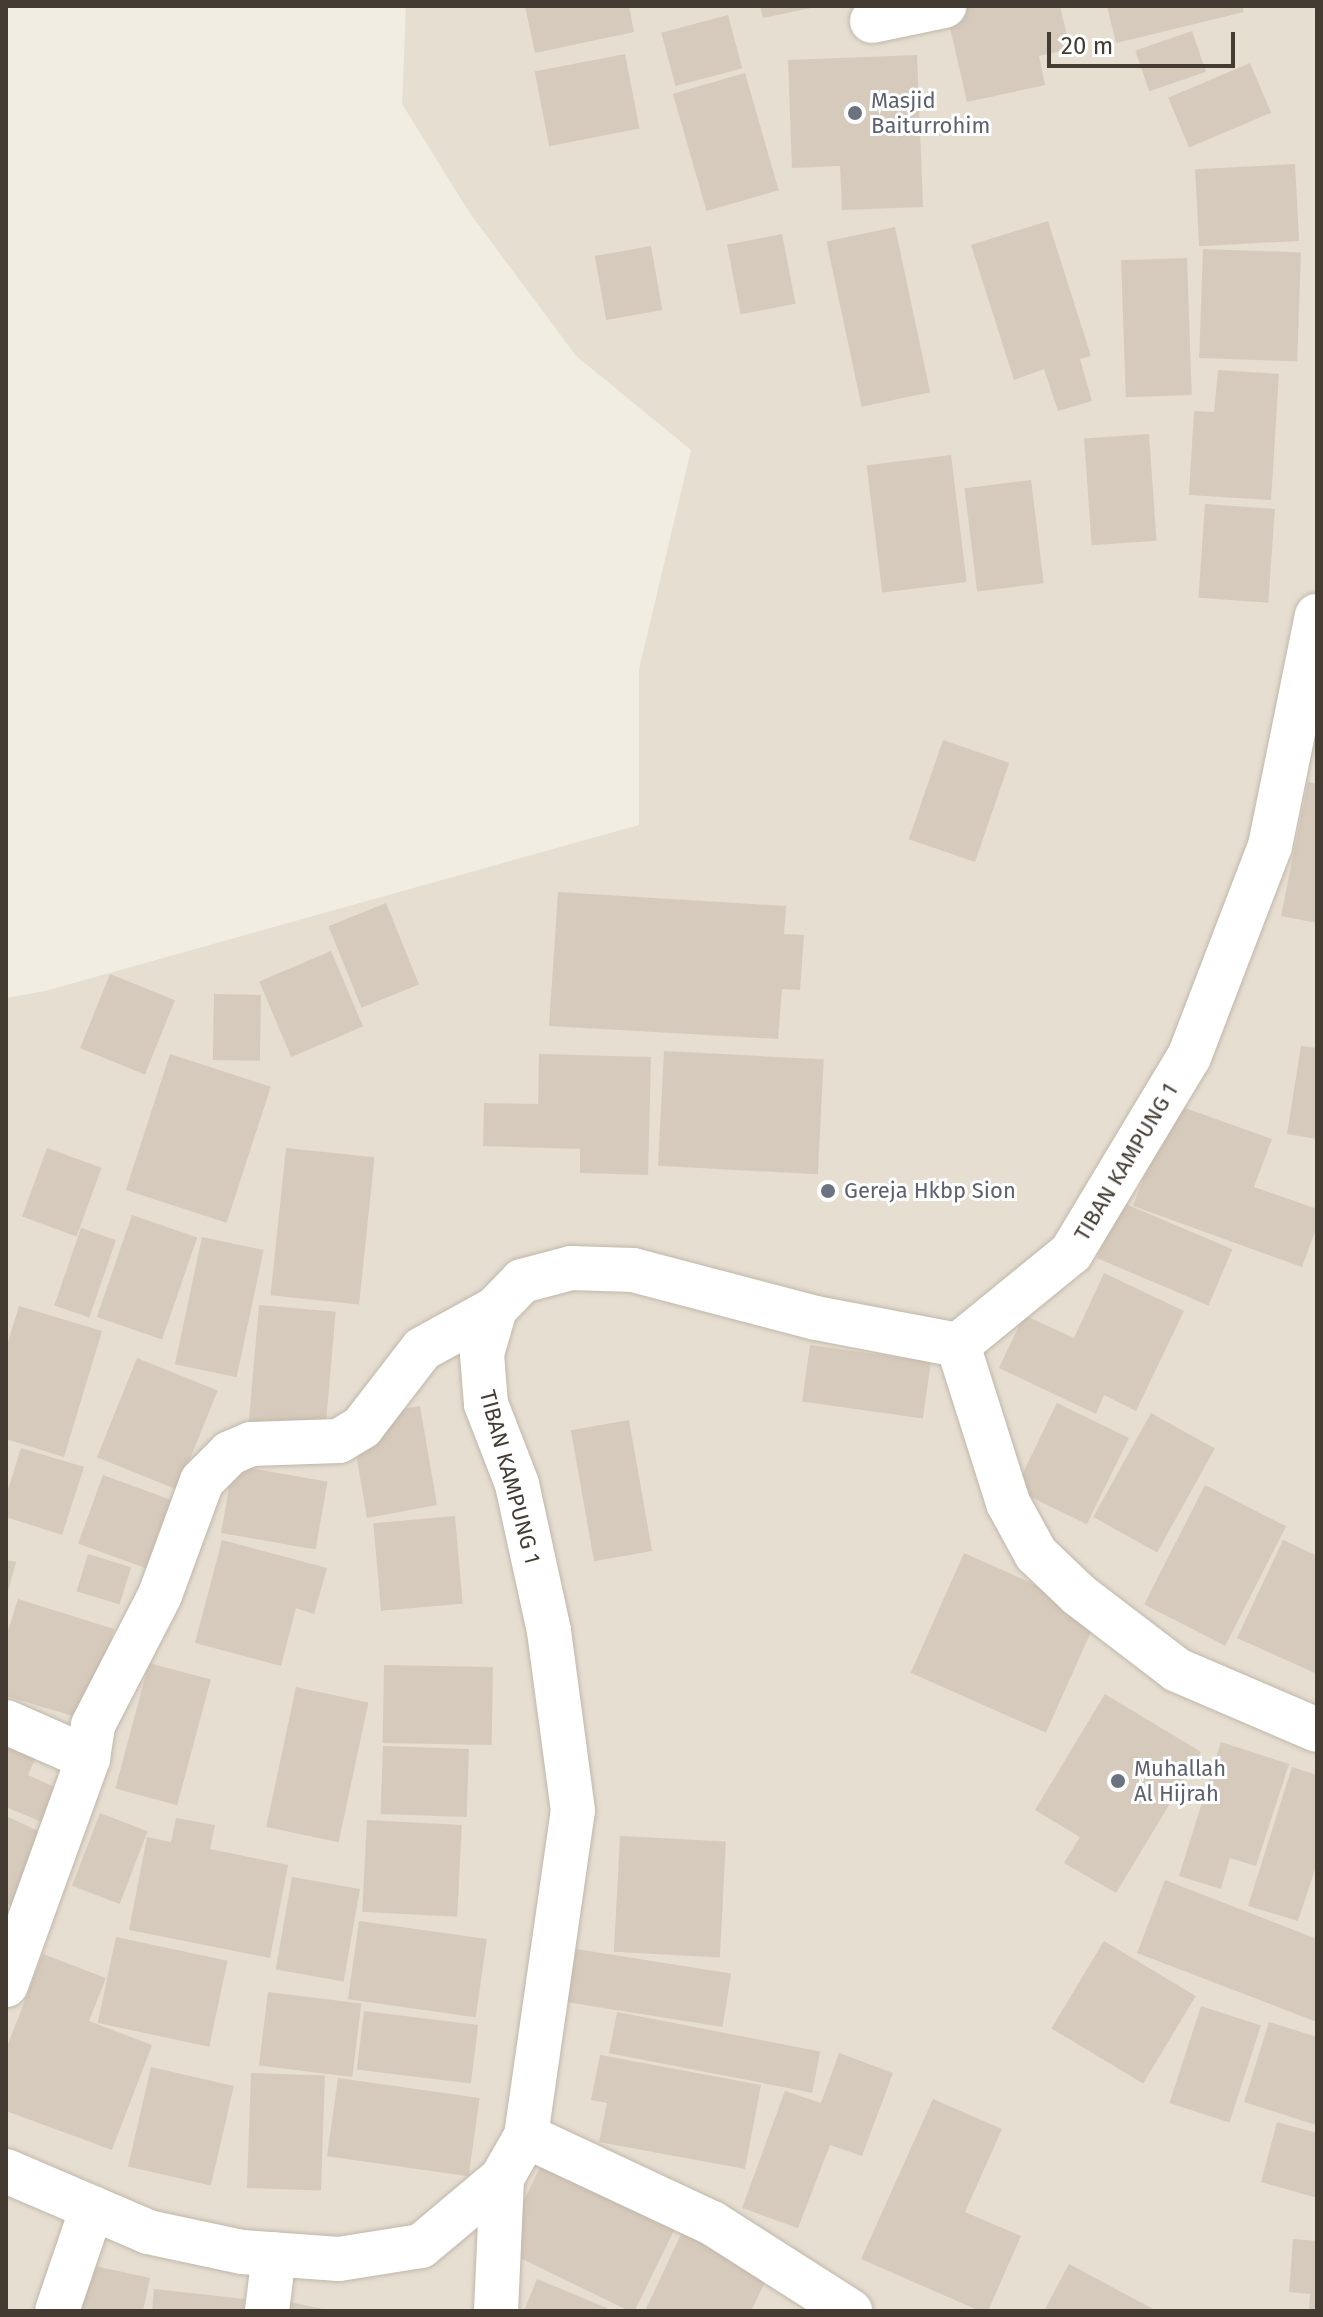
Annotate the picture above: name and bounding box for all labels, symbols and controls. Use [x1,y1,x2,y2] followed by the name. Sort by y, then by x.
[1051,16,1239,66] scale bar
[1061,32,1113,60] text: 20 m
[871,87,990,138] place label: Masjid Baiturrohim
[846,104,864,122] marker: Masjid Baiturrohim
[1069,1079,1183,1245] street label: TIBAN KAMPUNG 1
[844,1178,1016,1204] place label: Gereja Hkbp Sion
[819,1182,837,1200] marker: Gereja Hkbp Sion
[474,1387,546,1567] street label: TIBAN KAMPUNG 1
[1134,1755,1226,1806] place label: Muhallah Al Hijrah
[1109,1772,1127,1790] marker: Muhallah Al Hijrah

